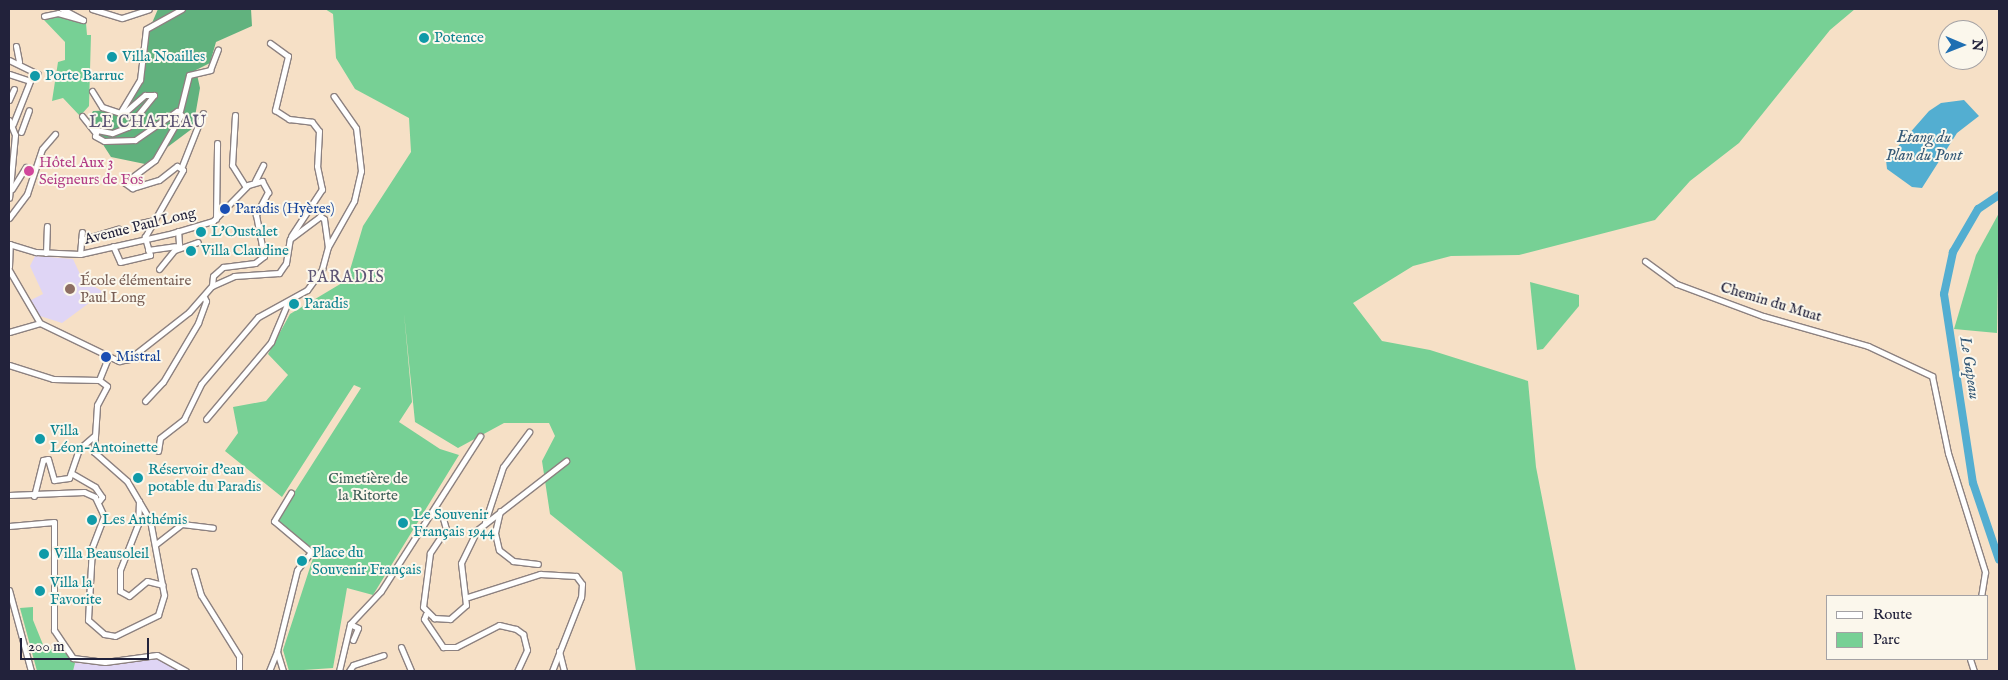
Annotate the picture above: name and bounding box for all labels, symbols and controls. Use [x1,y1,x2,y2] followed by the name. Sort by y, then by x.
[1938,20,1988,70] north arrow
[434,29,484,47] place label: Potence
[418,32,430,44] marker: Potence
[1968,39,1986,51] text: N
[122,48,205,66] place label: Villa Noailles
[106,51,118,63] marker: Villa Noailles
[45,67,124,85] place label: Porte Barruc
[29,70,41,82] marker: Porte Barruc
[88,113,208,133] district label: LE CHATEAU
[1886,128,1962,166] water label: Etang du Plan du Pont
[39,153,143,188] place label: Hôtel Aux 3 Seigneurs de Fos
[23,165,35,177] marker: Hôtel Aux 3 Seigneurs de Fos
[235,200,335,218] place label: Paradis (Hyères)
[82,203,198,249] street label: Avenue Paul Long
[219,203,231,215] marker: Paradis (Hyères)
[211,223,278,241] place label: L'Oustalet
[195,226,207,238] marker: L'Oustalet
[201,242,289,260] place label: Villa Claudine
[185,245,197,257] marker: Villa Claudine
[306,268,386,288] district label: PARADIS
[80,271,191,306] place label: École élémentaire Paul Long
[1718,278,1824,326] street label: Chemin du Muat
[64,283,76,295] marker: École élémentaire Paul Long
[304,295,348,313] place label: Paradis
[288,298,300,310] marker: Paradis
[1955,335,1983,401] water label: Le Gapeau
[116,348,161,366] place label: Mistral
[100,351,112,363] marker: Mistral
[50,421,158,456] place label: Villa Léon-Antoinette
[34,433,46,445] marker: Villa Léon-Antoinette
[148,460,261,495] place label: Réservoir d'eau potable du Paradis
[328,469,408,504] park label: Cimetière de la Ritorte
[132,472,144,484] marker: Réservoir d'eau potable du Paradis
[413,505,495,540] place label: Le Souvenir Français 1944
[102,511,187,529] place label: Les Anthémis
[86,514,98,526] marker: Les Anthémis
[397,517,409,529] marker: Le Souvenir Français 1944
[312,543,421,578] place label: Place du Souvenir Français
[54,545,149,563] place label: Villa Beausoleil
[38,548,50,560] marker: Villa Beausoleil
[296,555,308,567] marker: Place du Souvenir Français
[50,573,102,608] place label: Villa la Favorite
[34,585,46,597] marker: Villa la Favorite
[1826,595,1988,660] legend
[1873,605,1912,624] text: Route
[22,628,151,660] scale bar
[1873,630,1900,649] text: Parc
[28,637,65,656] text: 200 m

